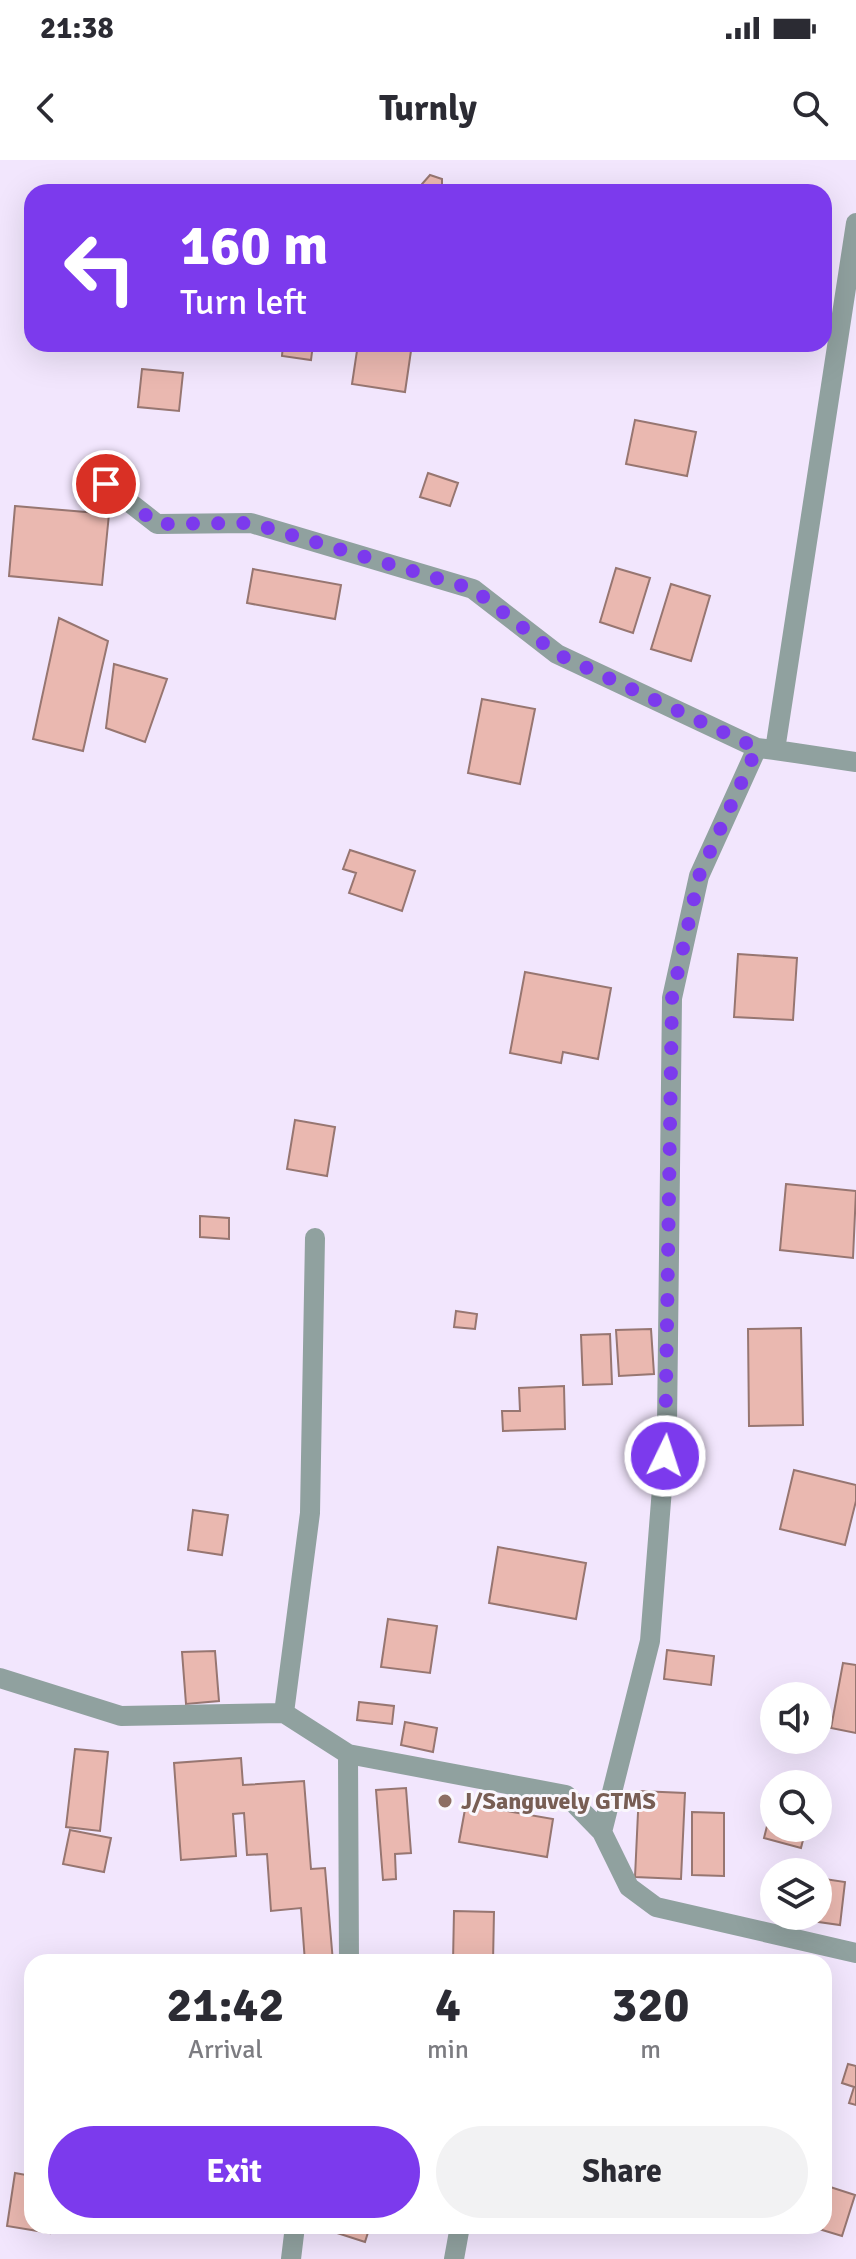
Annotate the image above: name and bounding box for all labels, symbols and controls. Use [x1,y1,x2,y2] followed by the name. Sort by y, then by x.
[40,10,114,47] text: 21:38
[24,86,68,130] icon: back
[379,86,477,131] text: Turnly
[788,86,832,130] icon: search
[180,211,328,280] text: 160 m
[48,216,152,320] icon: left
[180,280,307,325] text: Turn left
[72,450,140,518] pin
[84,462,128,506] icon: arrive
[623,1414,707,1498] position arrow
[760,1682,832,1930] map controls
[760,1682,832,1754] button: sound
[760,1770,832,1842] button: search
[461,1786,656,1816] place label: J/Sanguvely GTMS
[436,1792,454,1810] marker: J/Sanguvely GTMS
[760,1858,832,1930] button: layers
[167,1976,284,2035] text: 21:42
[435,1976,461,2035] text: 4
[612,1976,689,2035] text: 320
[188,2034,263,2066] text: Arrival
[427,2034,469,2066] text: min
[640,2034,661,2066] text: m
[48,2126,420,2218] button: Exit
[436,2126,808,2218] button: Share

